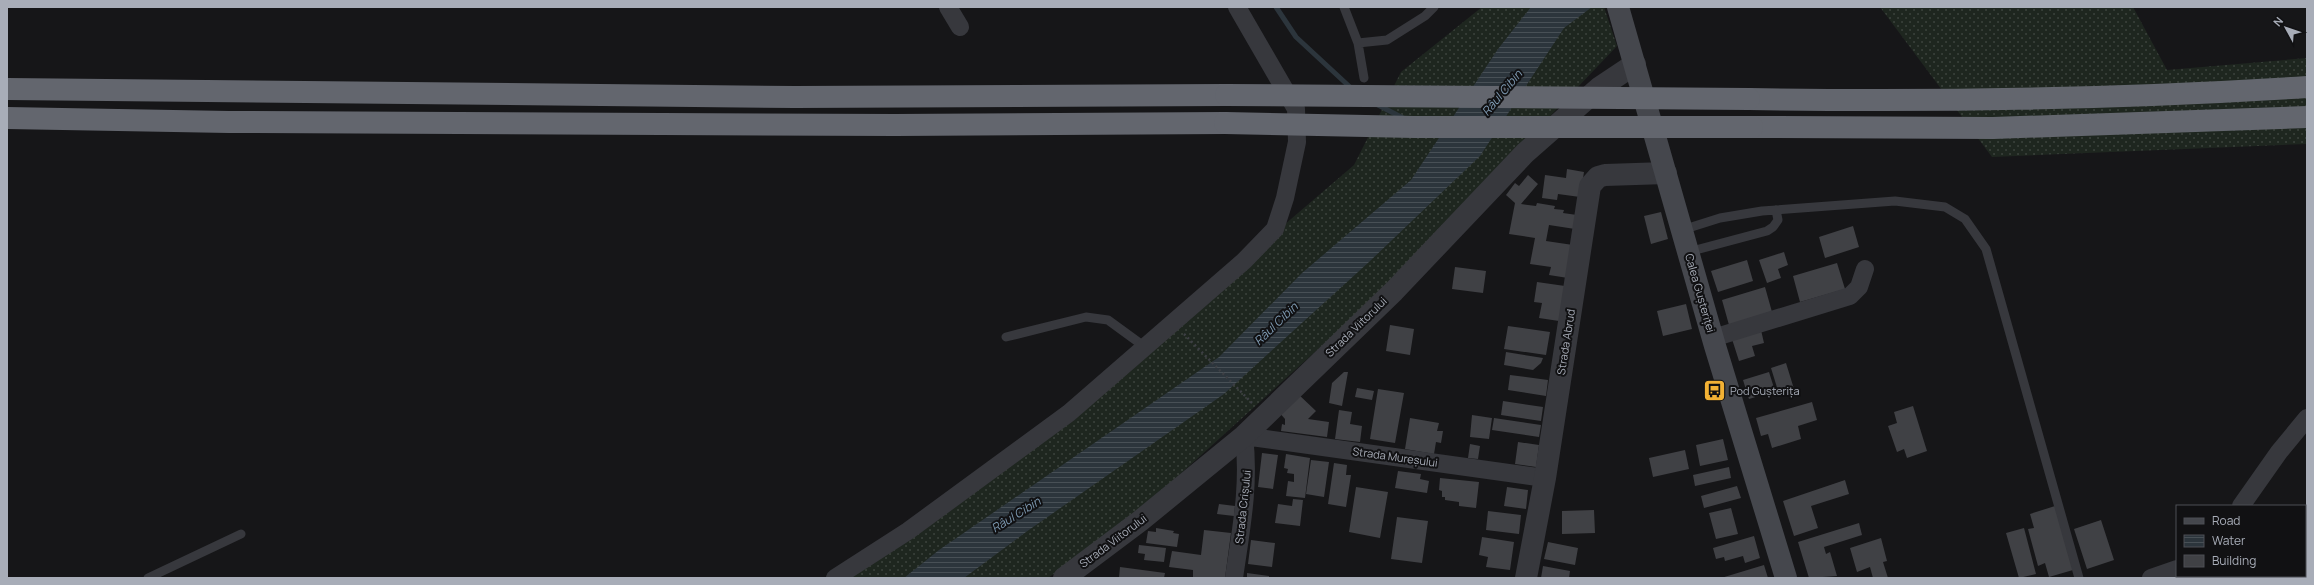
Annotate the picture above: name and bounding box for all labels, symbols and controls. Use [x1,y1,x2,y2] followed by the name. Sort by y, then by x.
[2266,8,2306,48] north arrow
[2270,13,2286,29] text: N
[1477,65,1526,119] water label: Râul Cibin
[1682,252,1719,334] street label: Calea Gușteriței
[1322,293,1390,360] street label: Strada Viitorului
[1250,298,1302,349] water label: Râul Cibin
[1553,308,1578,376] street label: Strada Abrud
[1701,378,1727,404] bus stop icon: Pod Gușterița
[1730,383,1800,398] place label: Pod Gușterița
[1351,443,1439,470] street label: Strada Mureșului
[1231,469,1254,545] street label: Strada Crișului
[988,492,1044,536] water label: Râul Cibin
[2176,505,2306,577] legend
[1076,510,1149,571] street label: Strada Viitorului
[2212,512,2240,529] text: Road
[2212,532,2246,549] text: Water
[2212,552,2256,569] text: Building

